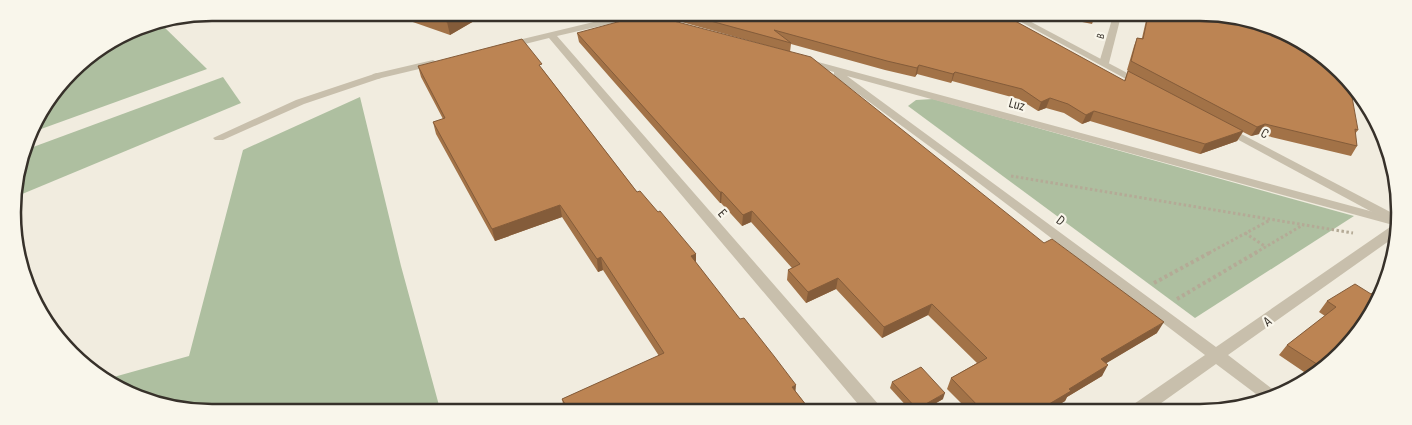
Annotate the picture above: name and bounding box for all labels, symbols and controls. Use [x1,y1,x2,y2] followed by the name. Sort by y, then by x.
[1094,32,1107,40] street label: B
[1007,94,1027,115] street label: Luz
[1258,124,1272,143] street label: C
[714,206,731,221] street label: E
[1053,212,1069,229] street label: D
[1259,312,1275,331] street label: A

